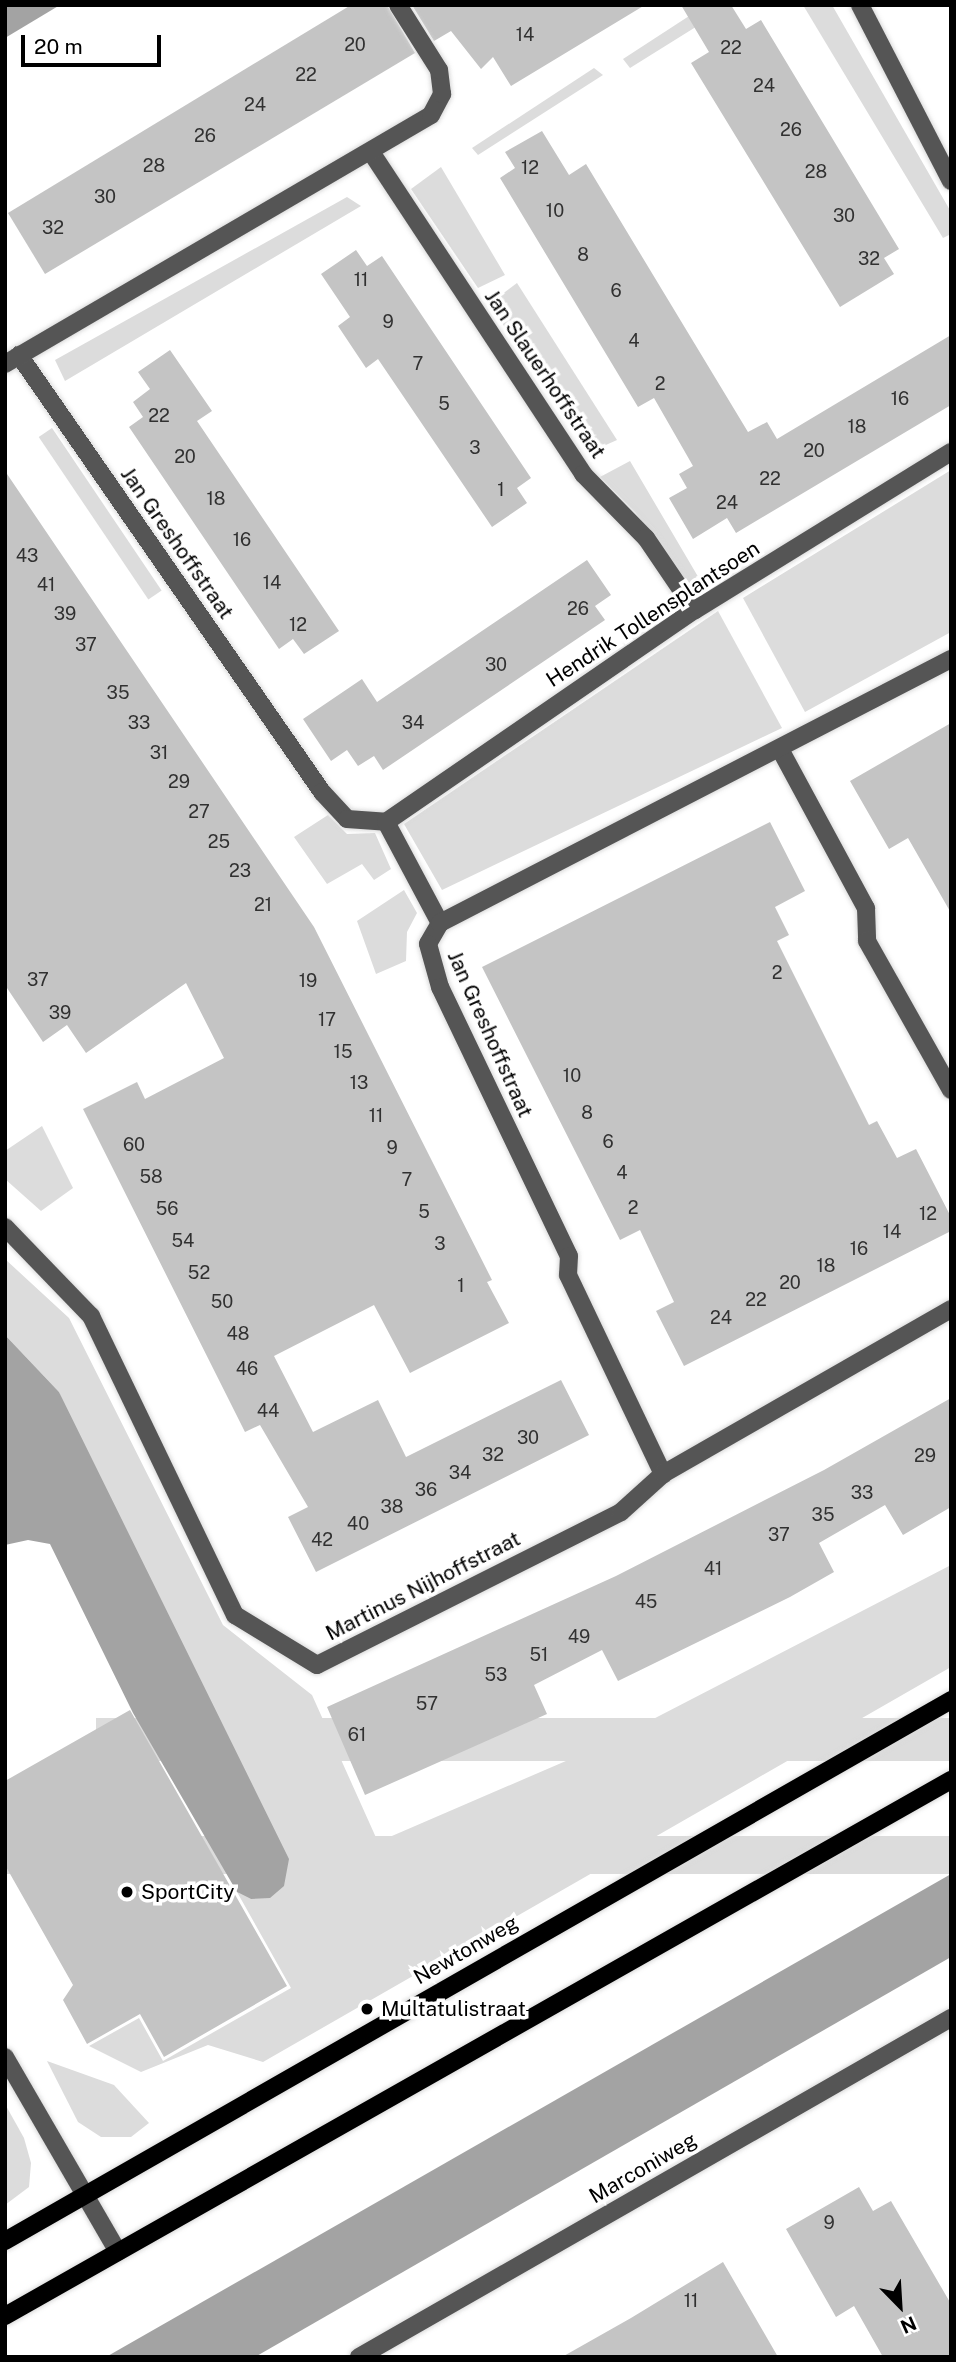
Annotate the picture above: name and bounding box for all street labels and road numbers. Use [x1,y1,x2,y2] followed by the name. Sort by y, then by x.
[479,285,611,463] street label: Jan Slauerhoffstraat
[115,462,239,624] street label: Jan Greshoffstraat
[542,536,764,692] street label: Hendrik Tollensplantsoen
[442,947,538,1121] street label: Jan Greshoffstraat
[321,1526,525,1646] street label: Martinus Nijhoffstraat
[409,1910,523,1990] street label: Newtonweg
[585,2127,701,2209] street label: Marconiweg

